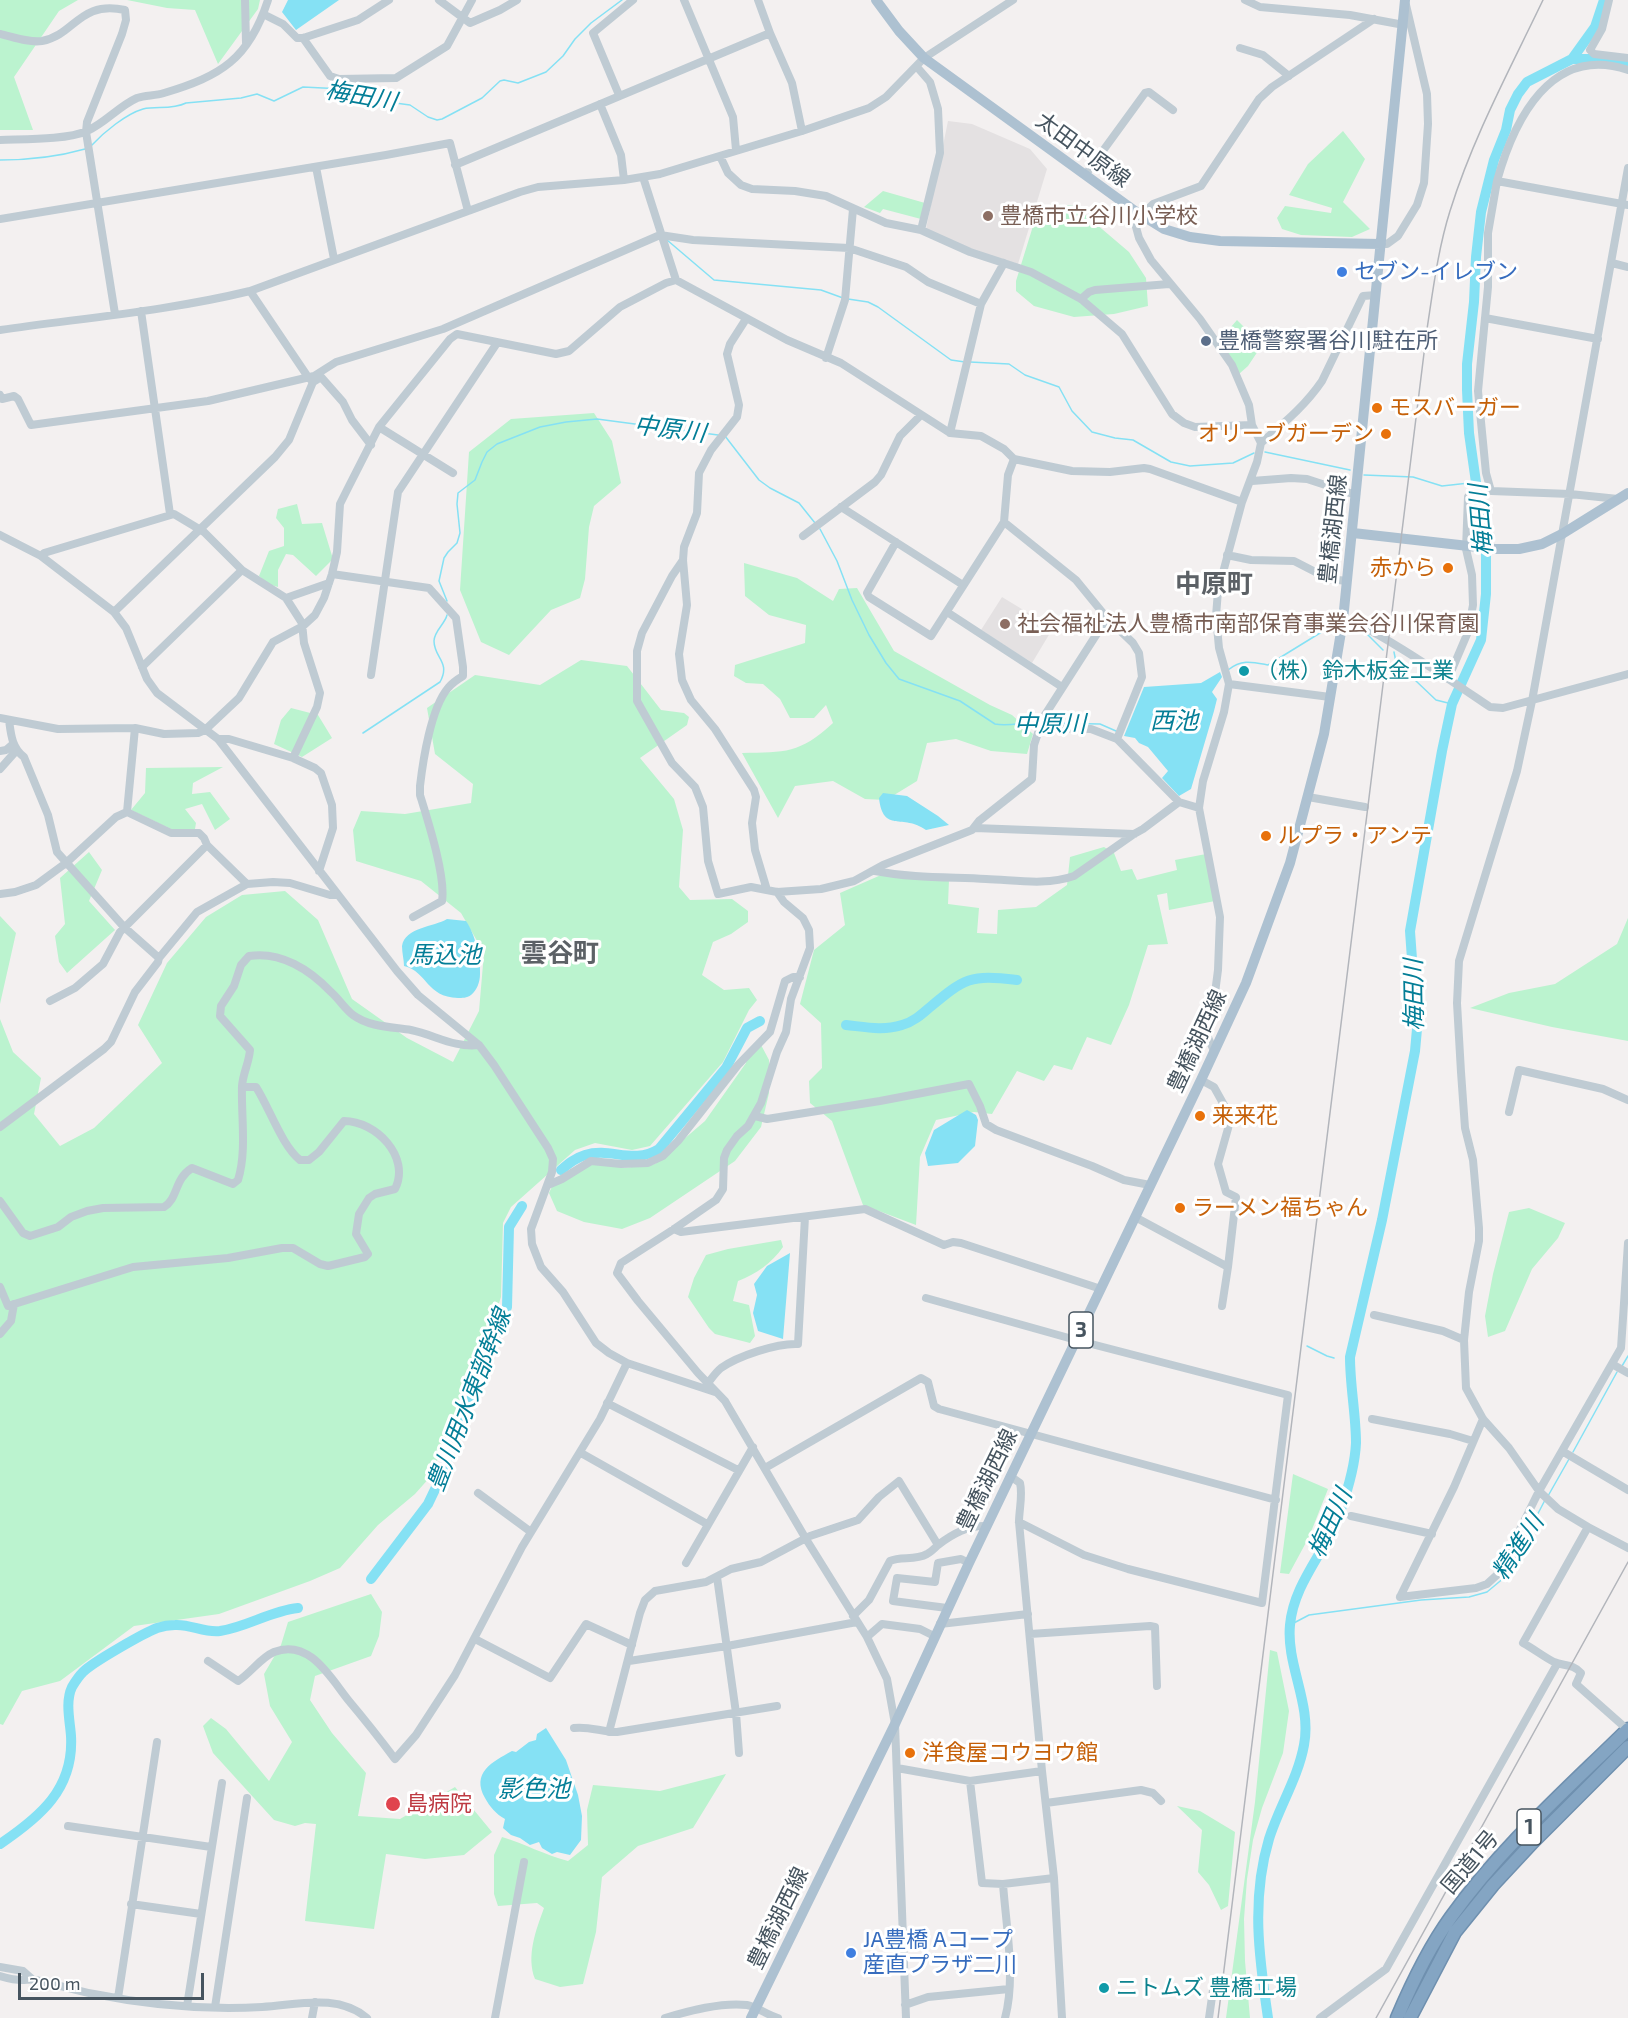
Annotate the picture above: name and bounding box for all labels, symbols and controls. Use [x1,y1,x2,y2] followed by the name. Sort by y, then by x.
[323,76,399,116] water label: 梅田川
[1031,107,1135,193] street label: 太田中原線
[1000,203,1198,229] place label: 豊橋市立谷川小学校
[981,209,995,223] marker: 豊橋市立谷川小学校
[1354,259,1518,285] place label: セブン-イレブン
[1335,265,1349,279] marker: セブン-イレブン
[1218,328,1438,354] place label: 豊橋警察署谷川駐在所
[1199,334,1213,348] marker: 豊橋警察署谷川駐在所
[1389,395,1521,421] place label: モスバーガー
[1370,401,1384,415] marker: モスバーガー
[633,410,707,448] water label: 中原川
[1198,421,1374,447] place label: オリーブガーデン
[1379,427,1393,441] marker: オリーブガーデン
[1314,473,1352,585] street label: 豊橋湖西線
[1464,483,1498,557] water label: 梅田川
[1370,555,1436,581] place label: 赤から
[1441,561,1455,575] marker: 赤から
[1175,568,1253,600] district label: 中原町
[1017,611,1479,637] place label: 社会福祉法人豊橋市南部保育事業会谷川保育園
[998,617,1012,631] marker: 社会福祉法人豊橋市南部保育事業会谷川保育園
[1256,658,1454,684] place label: （株）鈴木板金工業
[1237,664,1251,678] marker: （株）鈴木板金工業
[1150,707,1198,735] water label: 西池
[1014,710,1086,738] water label: 中原川
[1278,823,1432,849] place label: ルプラ・アンテ
[1259,829,1273,843] marker: ルプラ・アンテ
[521,937,599,969] district label: 雲谷町
[409,941,481,969] water label: 馬込池
[1399,959,1429,1031] water label: 梅田川
[1162,986,1232,1096] street label: 豊橋湖西線
[1212,1103,1278,1129] place label: 来来花
[1193,1109,1207,1123] marker: 来来花
[1192,1195,1368,1221] place label: ラーメン福ちゃん
[1173,1201,1187,1215] marker: ラーメン福ちゃん
[421,1305,517,1495] water label: 豊川用水東部幹線
[1069,1312,1093,1348] road number: 3
[951,1425,1023,1535] street label: 豊橋湖西線
[1302,1484,1358,1562] water label: 梅田川
[1486,1509,1550,1585] water label: 精進川
[922,1740,1098,1766] place label: 洋食屋コウヨウ館
[903,1746,917,1760] marker: 洋食屋コウヨウ館
[498,1775,570,1803] water label: 影色池
[406,1791,472,1817] place label: 島病院
[384,1795,402,1813] marker: 島病院
[1517,1809,1541,1845] road number: 1
[1436,1825,1504,1899] street label: 国道1号
[742,1863,814,1973] street label: 豊橋湖西線
[863,1927,1017,1978] place label: JA豊橋 Aコープ 産直プラザ二川
[844,1946,858,1960] marker: JA豊橋 Aコープ 産直プラザ二川
[21,1961,207,1999] scale bar
[29,1972,81,1994] text: 200 m
[1116,1975,1297,2001] place label: ニトムズ 豊橋工場
[1097,1981,1111,1995] marker: ニトムズ 豊橋工場

